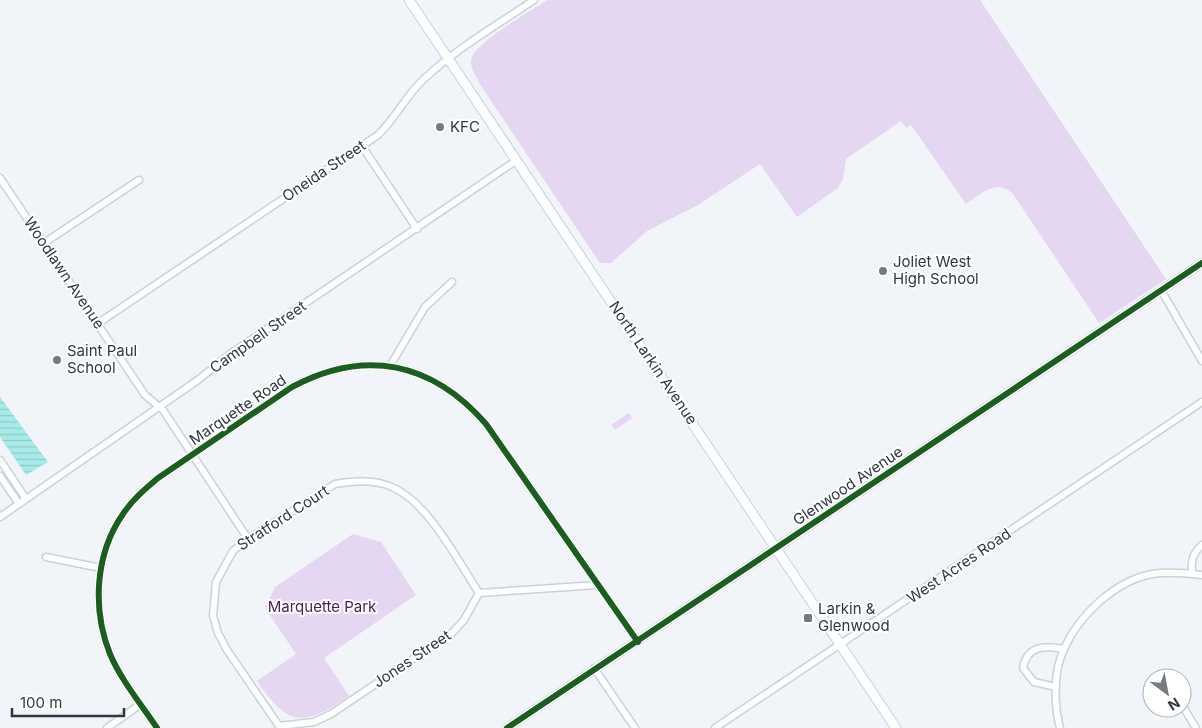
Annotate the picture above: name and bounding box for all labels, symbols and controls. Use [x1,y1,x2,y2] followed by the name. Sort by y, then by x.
[450,117,480,136] place label: KFC
[434,121,446,133] marker: KFC
[278,136,369,206] street label: Oneida Street
[20,213,109,332] street label: Woodlawn Avenue
[893,252,979,288] place label: Joliet West High School
[877,265,889,277] marker: Joliet West High School
[206,296,310,377] street label: Campbell Street
[605,297,702,428] street label: North Larkin Avenue
[67,341,137,377] place label: Saint Paul School
[51,354,63,366] marker: Saint Paul School
[186,370,290,449] street label: Marquette Road
[789,442,906,529] street label: Glenwood Avenue
[233,481,332,554] street label: Stratford Court
[903,524,1014,607] street label: West Acres Road
[268,597,377,616] park label: Marquette Park
[818,599,890,635] place label: Larkin & Glenwood
[802,612,814,624] marker: Larkin & Glenwood
[369,626,454,692] street label: Jones Street
[1142,668,1192,718] north arrow
[12,686,125,718] scale bar
[20,693,62,712] text: 100 m
[1165,694,1183,714] text: N

